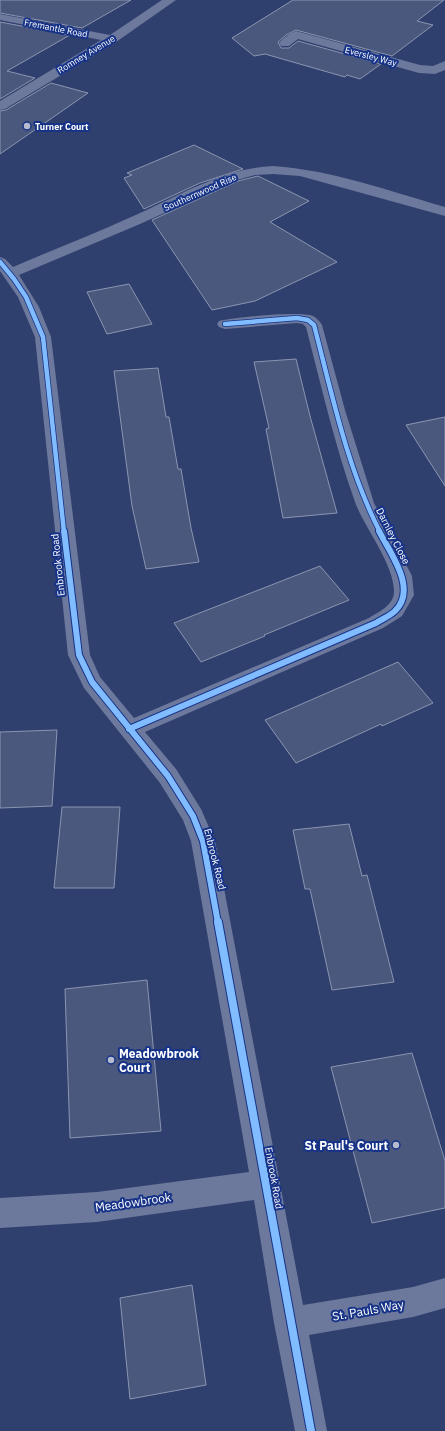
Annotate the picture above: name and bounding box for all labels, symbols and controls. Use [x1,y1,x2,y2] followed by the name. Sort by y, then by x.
[23,16,89,40] street label: Fremantle Road
[55,32,117,76] street label: Romney Avenue
[344,44,399,68] street label: Eversley Way
[22,121,32,131] marker: Turner Court
[35,121,89,132] place label: Turner Court
[162,171,238,213] street label: Southernwood Rise
[373,506,413,567] street label: Darnley Close
[48,533,68,597] street label: Enbrook Road
[201,827,229,891] street label: Enbrook Road
[119,1046,199,1075] place label: Meadowbrook Court
[106,1055,116,1065] marker: Meadowbrook Court
[305,1138,388,1153] place label: St Paul's Court
[391,1140,401,1150] marker: St Paul's Court
[262,1146,286,1210] street label: Enbrook Road
[94,1189,173,1215] street label: Meadowbrook
[331,1296,405,1324] street label: St. Pauls Way

